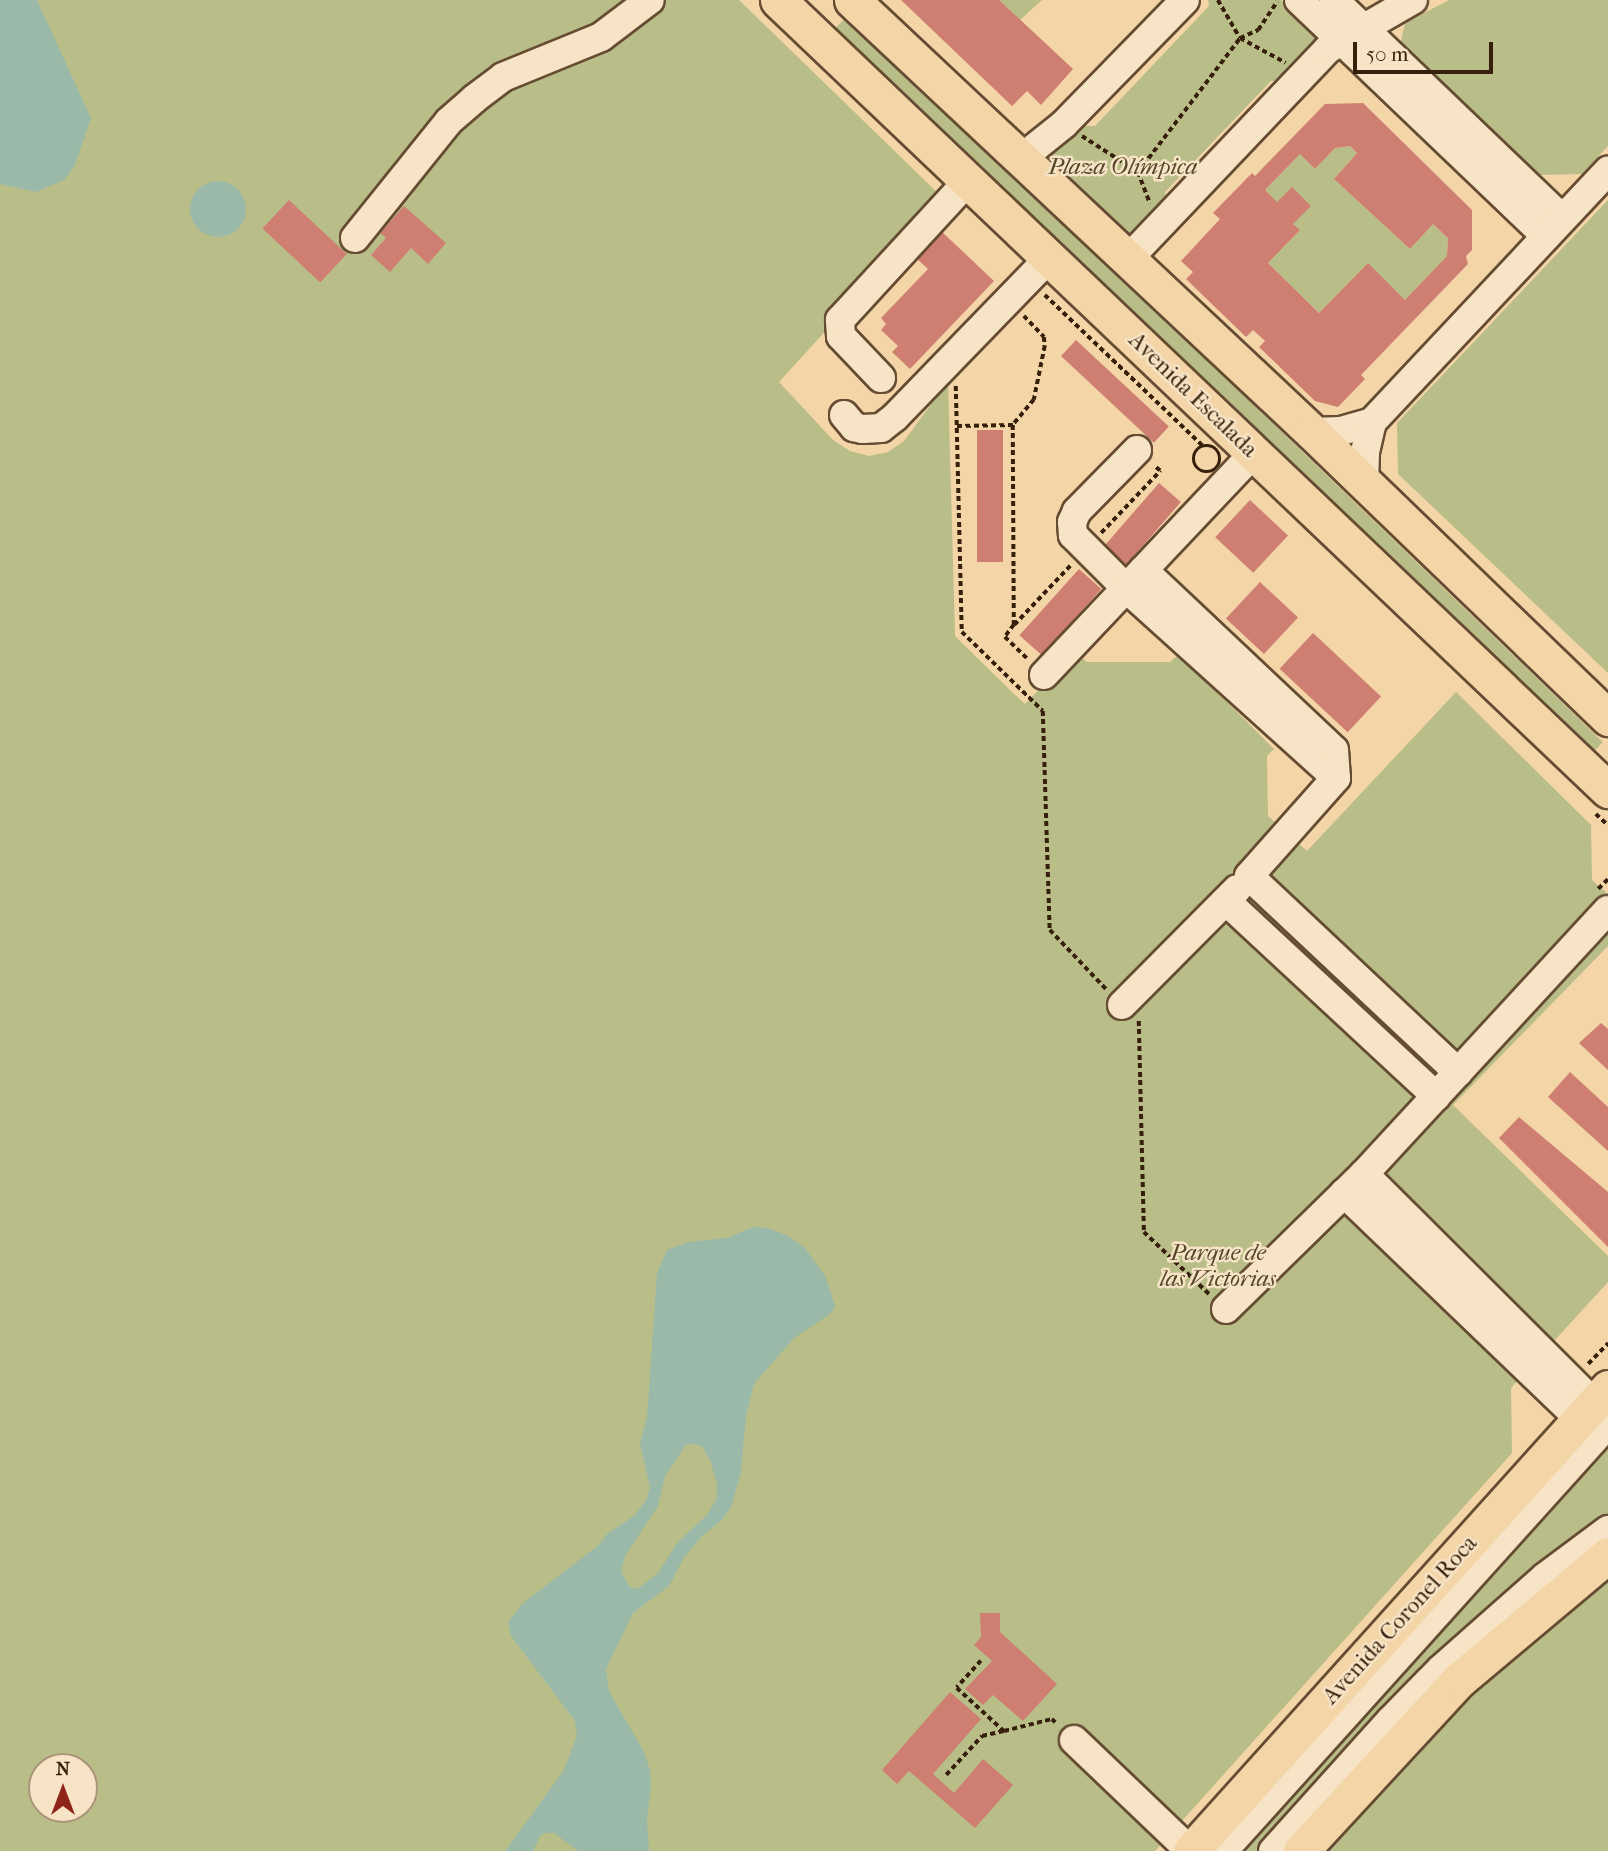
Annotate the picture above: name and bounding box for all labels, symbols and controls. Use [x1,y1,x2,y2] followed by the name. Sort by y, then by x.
[1356,28,1496,72] scale bar
[1366,42,1409,66] text: 50 m
[1048,153,1198,181] park label: Plaza Olímpica
[1123,327,1263,463] street label: Avenida Escalada
[1160,1239,1276,1293] park label: Parque de las Victorias
[1317,1530,1483,1710] street label: Avenida Coronel Roca
[28,1753,98,1823] north arrow
[56,1758,70,1780] text: N

